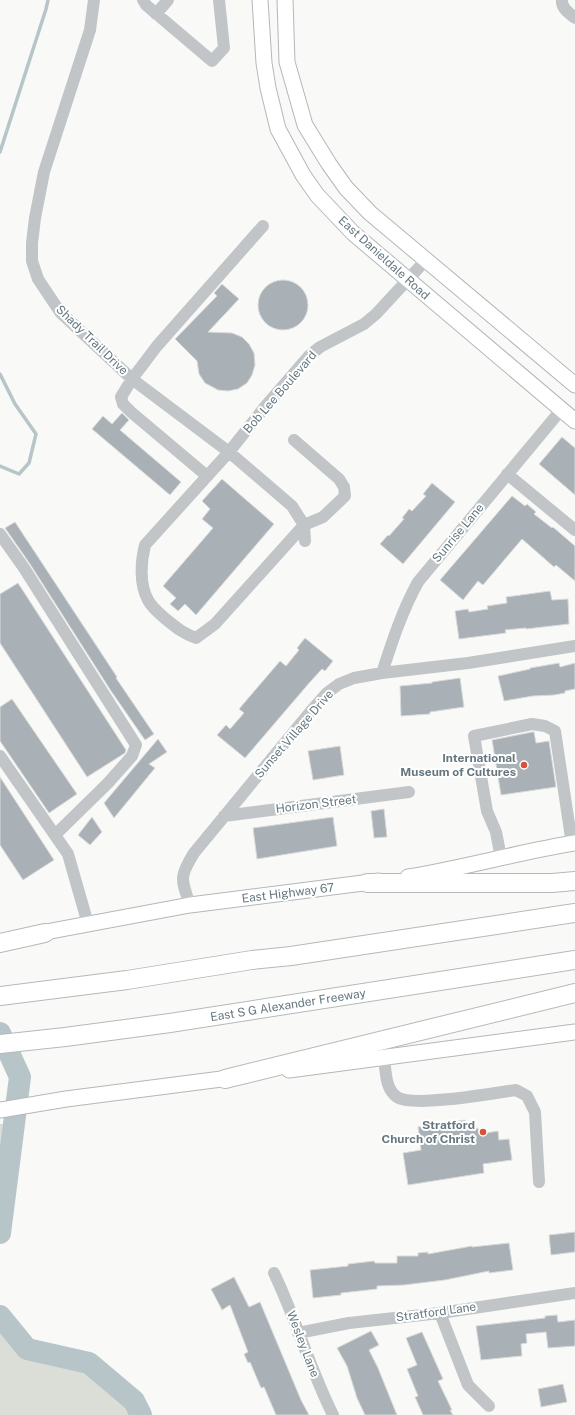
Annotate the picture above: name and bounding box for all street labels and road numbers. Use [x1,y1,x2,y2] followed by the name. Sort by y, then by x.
[336,213,432,303] street label: East Danieldale Road
[53,302,131,378] street label: Shady Trail Drive
[241,348,319,436] street label: Bob Lee Boulevard
[429,501,487,565] street label: Sunrise Lane
[252,687,336,781] street label: Sunset Village Drive
[275,792,357,816] street label: Horizon Street
[241,880,335,906] street label: East Highway 67
[209,986,367,1024] street label: East S G Alexander Freeway
[395,1299,477,1325] street label: Stratford Lane
[284,1309,322,1379] street label: Wesley Lane

